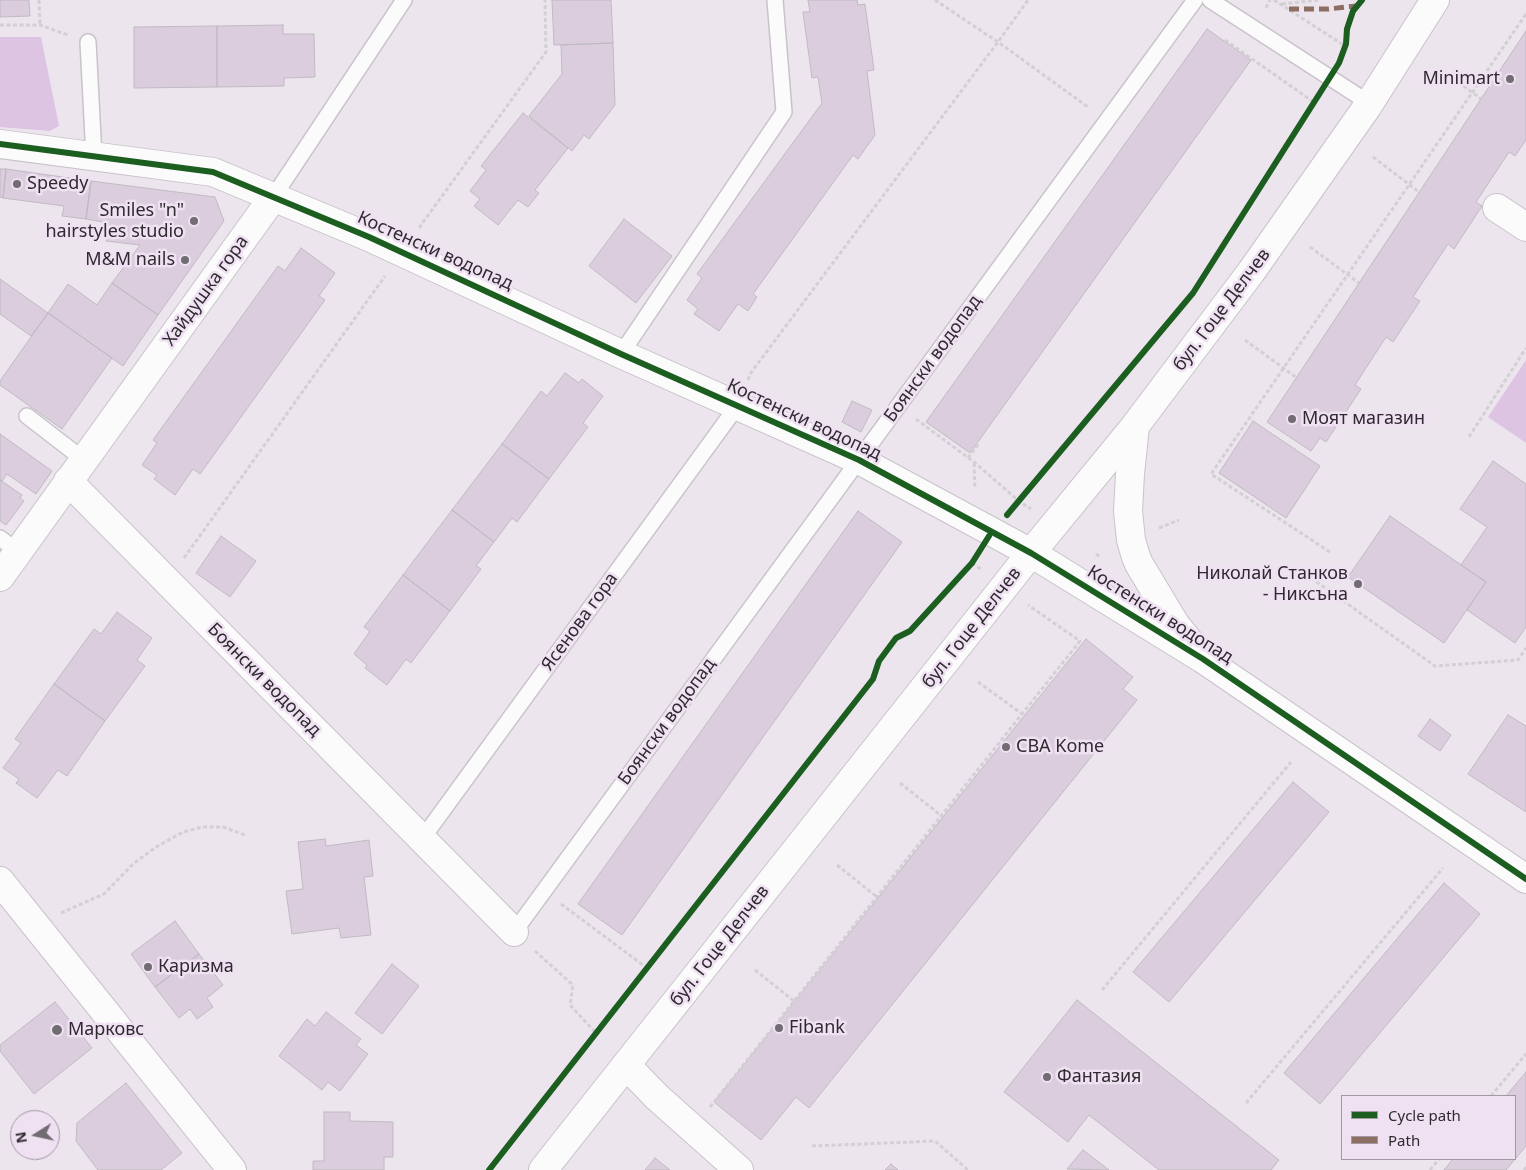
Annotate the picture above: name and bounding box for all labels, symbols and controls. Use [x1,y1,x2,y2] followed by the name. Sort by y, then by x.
[1422,68,1500,90] place label: Minimart
[1504,73,1516,85] marker: Minimart
[27,173,89,195] place label: Speedy
[11,178,23,190] marker: Speedy
[45,200,184,242] place label: Smiles "n" hairstyles studio
[354,207,516,295] street label: Костенски водопад
[188,215,200,227] marker: Smiles "n" hairstyles studio
[159,232,253,350] street label: Хайдушка гора
[1169,245,1275,375] street label: бул. Гоце Делчев
[85,249,175,271] place label: M&M nails
[179,254,191,266] marker: M&M nails
[880,291,986,427] street label: Боянски водопад
[723,375,885,465] street label: Костенски водопад
[1302,408,1425,430] place label: Моят магазин
[1286,413,1298,425] marker: Моят магазин
[1083,561,1237,669] street label: Костенски водопад
[918,563,1026,693] street label: бул. Гоце Делчев
[1196,563,1348,606] place label: Николай Станков - Никсъна
[537,569,623,675] street label: Ясенова гора
[1352,578,1364,590] marker: Николай Станков - Никсъна
[203,619,325,741] street label: Боянски водопад
[614,654,720,790] street label: Боянски водопад
[1016,736,1104,758] place label: CBA Kome
[1000,741,1012,753] marker: CBA Kome
[666,881,774,1011] street label: бул. Гоце Делчев
[158,956,234,978] place label: Каризма
[142,961,154,973] marker: Каризма
[789,1017,845,1039] place label: Fibank
[68,1019,144,1041] place label: Марковс
[773,1022,785,1034] marker: Fibank
[50,1023,64,1037] marker: Марковс
[1057,1066,1141,1088] place label: Фантазия
[1041,1071,1053,1083] marker: Фантазия
[1341,1095,1516,1160] legend
[1388,1105,1461,1125] text: Cycle path
[10,1110,60,1160] north arrow
[10,1130,31,1145] text: N
[1388,1130,1420,1150] text: Path

